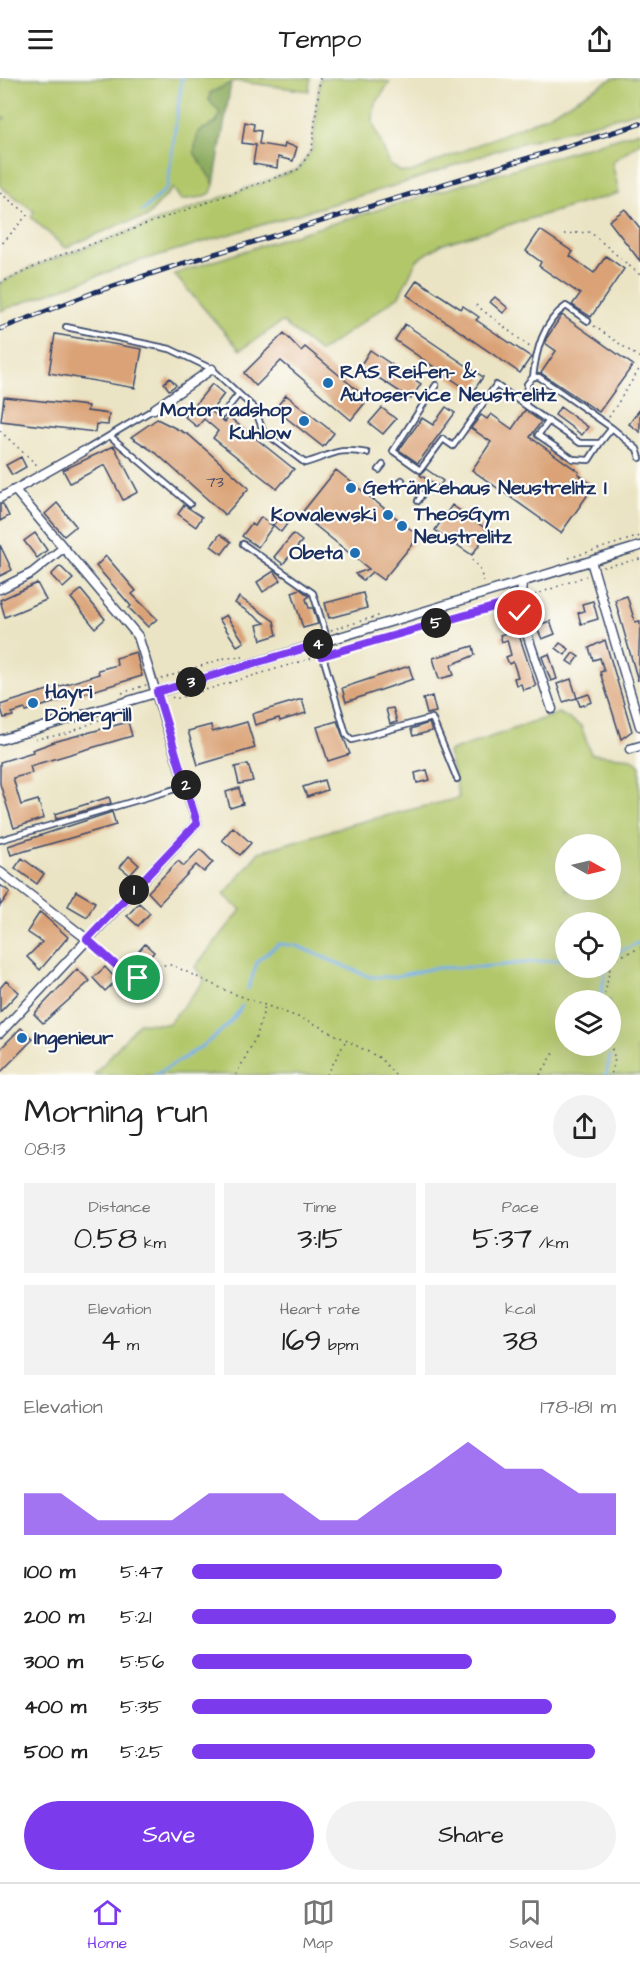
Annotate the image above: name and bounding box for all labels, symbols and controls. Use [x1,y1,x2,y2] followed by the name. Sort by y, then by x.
[279,20,361,58] text: Tempo
[24,23,57,56] icon: menu
[583,23,616,56] icon: share
[340,358,558,409] place label: RAS Reifen- & Autoservice Neustrelitz
[321,376,335,390] marker: RAS Reifen- & Autoservice Neustrelitz
[160,396,293,447] place label: Motorradshop Kuhlow
[297,414,311,428] marker: Motorradshop Kuhlow
[206,471,224,493] house number: 73
[363,474,607,502] place label: Getränkehaus Neustrelitz I
[344,481,358,495] marker: Getränkehaus Neustrelitz I
[413,500,513,551] place label: TheosGym Neustrelitz
[271,501,377,529] place label: Kowalewski
[381,508,395,522] marker: Kowalewski
[395,519,409,533] marker: TheosGym Neustrelitz
[289,539,344,567] place label: Obeta
[348,546,362,560] marker: Obeta
[494,587,545,638] pin
[503,596,536,629] icon: check
[421,608,451,638] pin: 5
[430,612,442,634] text: 5
[303,629,333,659] pin: 4
[313,633,323,655] text: 4
[176,667,206,697] pin: 3
[187,671,195,693] text: 3
[45,678,132,730] place label: Hayri Dönergrill
[26,696,40,710] marker: Hayri Dönergrill
[171,770,201,800] pin: 2
[181,774,191,796] text: 2
[555,834,621,900] north arrow
[555,834,621,1056] map controls
[119,875,149,905] pin: 1
[133,879,135,901] text: 1
[555,912,621,978] button: locate
[112,952,163,1003] pin
[121,961,154,994] icon: arrive
[555,990,621,1056] button: layers
[34,1024,114,1053] place label: Ingenieur
[15,1031,29,1045] marker: Ingenieur
[24,1089,208,1135] text: Morning run
[553,1095,616,1158] button: share
[24,1135,66,1163] text: 08:13
[89,1196,151,1218] text: Distance
[303,1196,337,1218] text: Time
[502,1196,539,1218] text: Pace
[73,1218,137,1260] text: 0.58
[297,1218,343,1260] text: 3:15
[472,1218,532,1260] text: 5:37
[137,1232,166,1254] text: km
[532,1232,568,1254] text: /km
[88,1298,151,1320] text: Elevation
[280,1298,360,1320] text: Heart rate
[505,1298,536,1320] text: kcal
[100,1320,120,1362] text: 4
[282,1320,321,1362] text: 169
[503,1320,538,1362] text: 38
[120,1334,139,1356] text: m
[321,1334,358,1356] text: bpm
[24,1393,103,1421] text: Elevation
[540,1393,616,1421] text: 178–181 m
[24,1558,75,1586] text: 100 m
[120,1558,163,1586] text: 5:47
[24,1603,84,1631] text: 200 m
[120,1603,152,1631] text: 5:21
[24,1648,83,1676] text: 300 m
[120,1648,164,1676] text: 5:56
[24,1693,86,1721] text: 400 m
[120,1693,162,1721] text: 5:35
[24,1738,87,1766] text: 500 m
[120,1738,163,1766] text: 5:25
[24,1801,314,1870] button: Save
[326,1801,616,1870] button: Share
[87,1896,127,1954] tab: Home
[302,1896,335,1954] tab: Map
[509,1896,553,1954] tab: Saved

